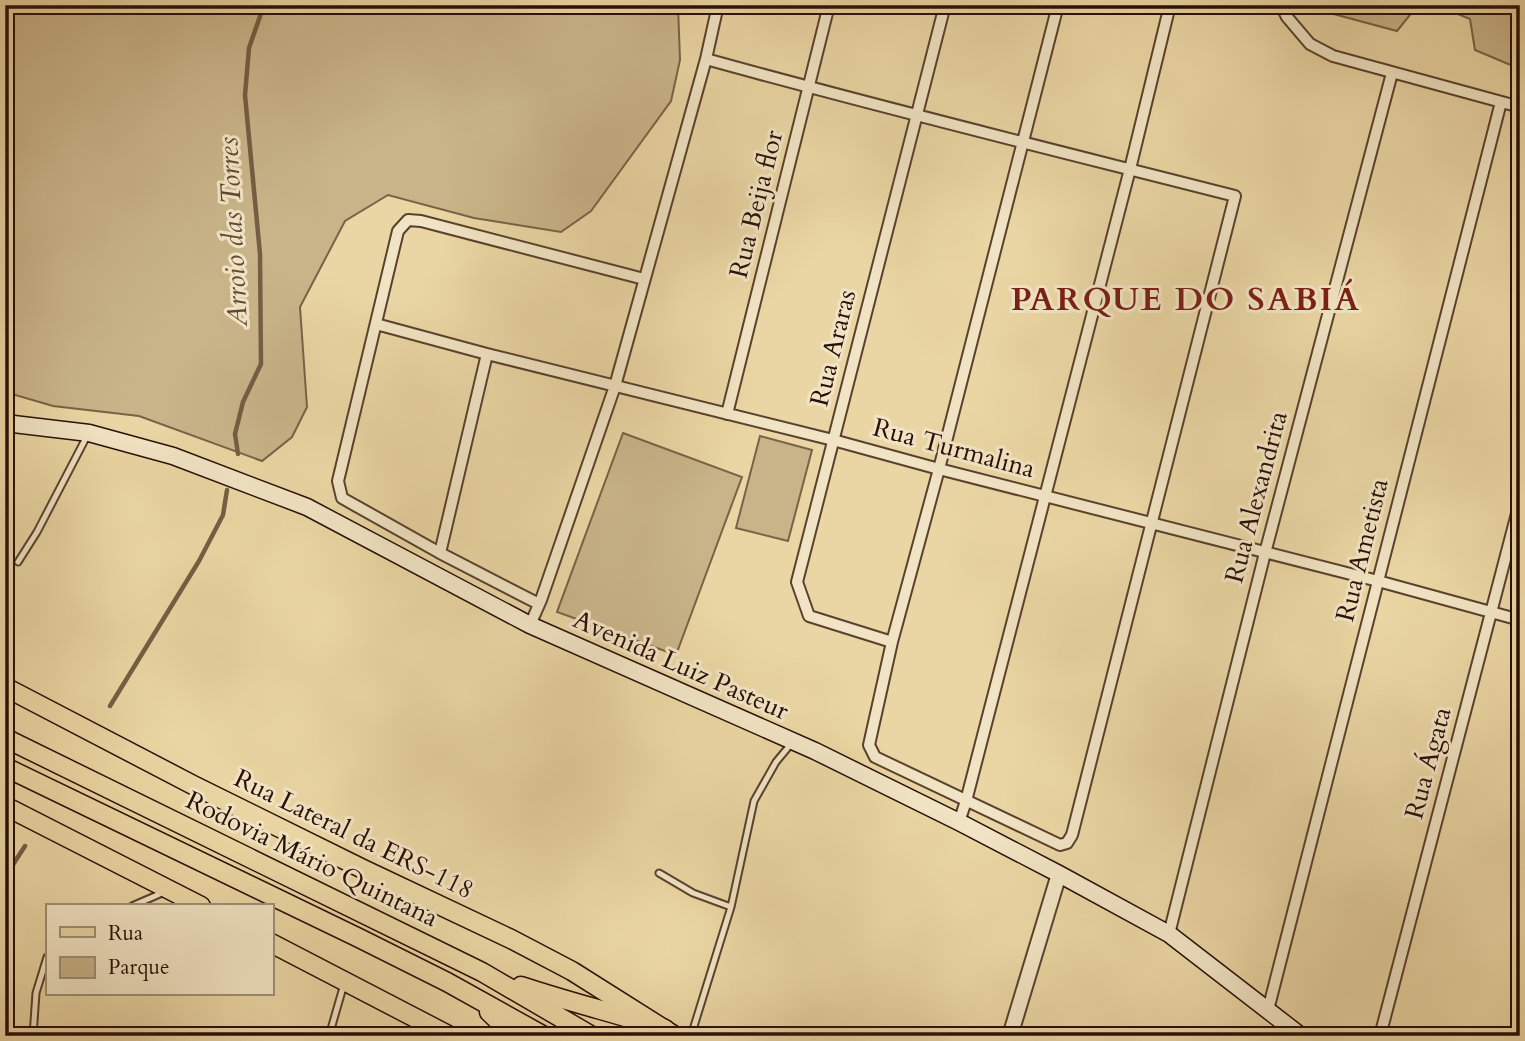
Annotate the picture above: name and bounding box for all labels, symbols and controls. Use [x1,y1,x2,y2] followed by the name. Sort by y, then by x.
[721,126,791,282] street label: Rua Beija flor
[209,135,257,329] water label: Arroio das Torres
[1011,277,1361,322] district label: PARQUE DO SABIÁ
[802,286,864,410] street label: Rua Araras
[1216,407,1296,587] street label: Rua Alexandrita
[869,410,1039,486] street label: Rua Turmalina
[1327,475,1397,625] street label: Rua Ametista
[568,602,795,728] street label: Avenida Luiz Pasteur
[1396,703,1460,823] street label: Rua Ágata
[228,761,480,907] street label: Rua Lateral da ERS-118
[180,783,444,935] street label: Rodovia Mário Quintana
[46,904,273,996] legend
[108,919,143,948] text: Rua
[108,953,169,982] text: Parque

